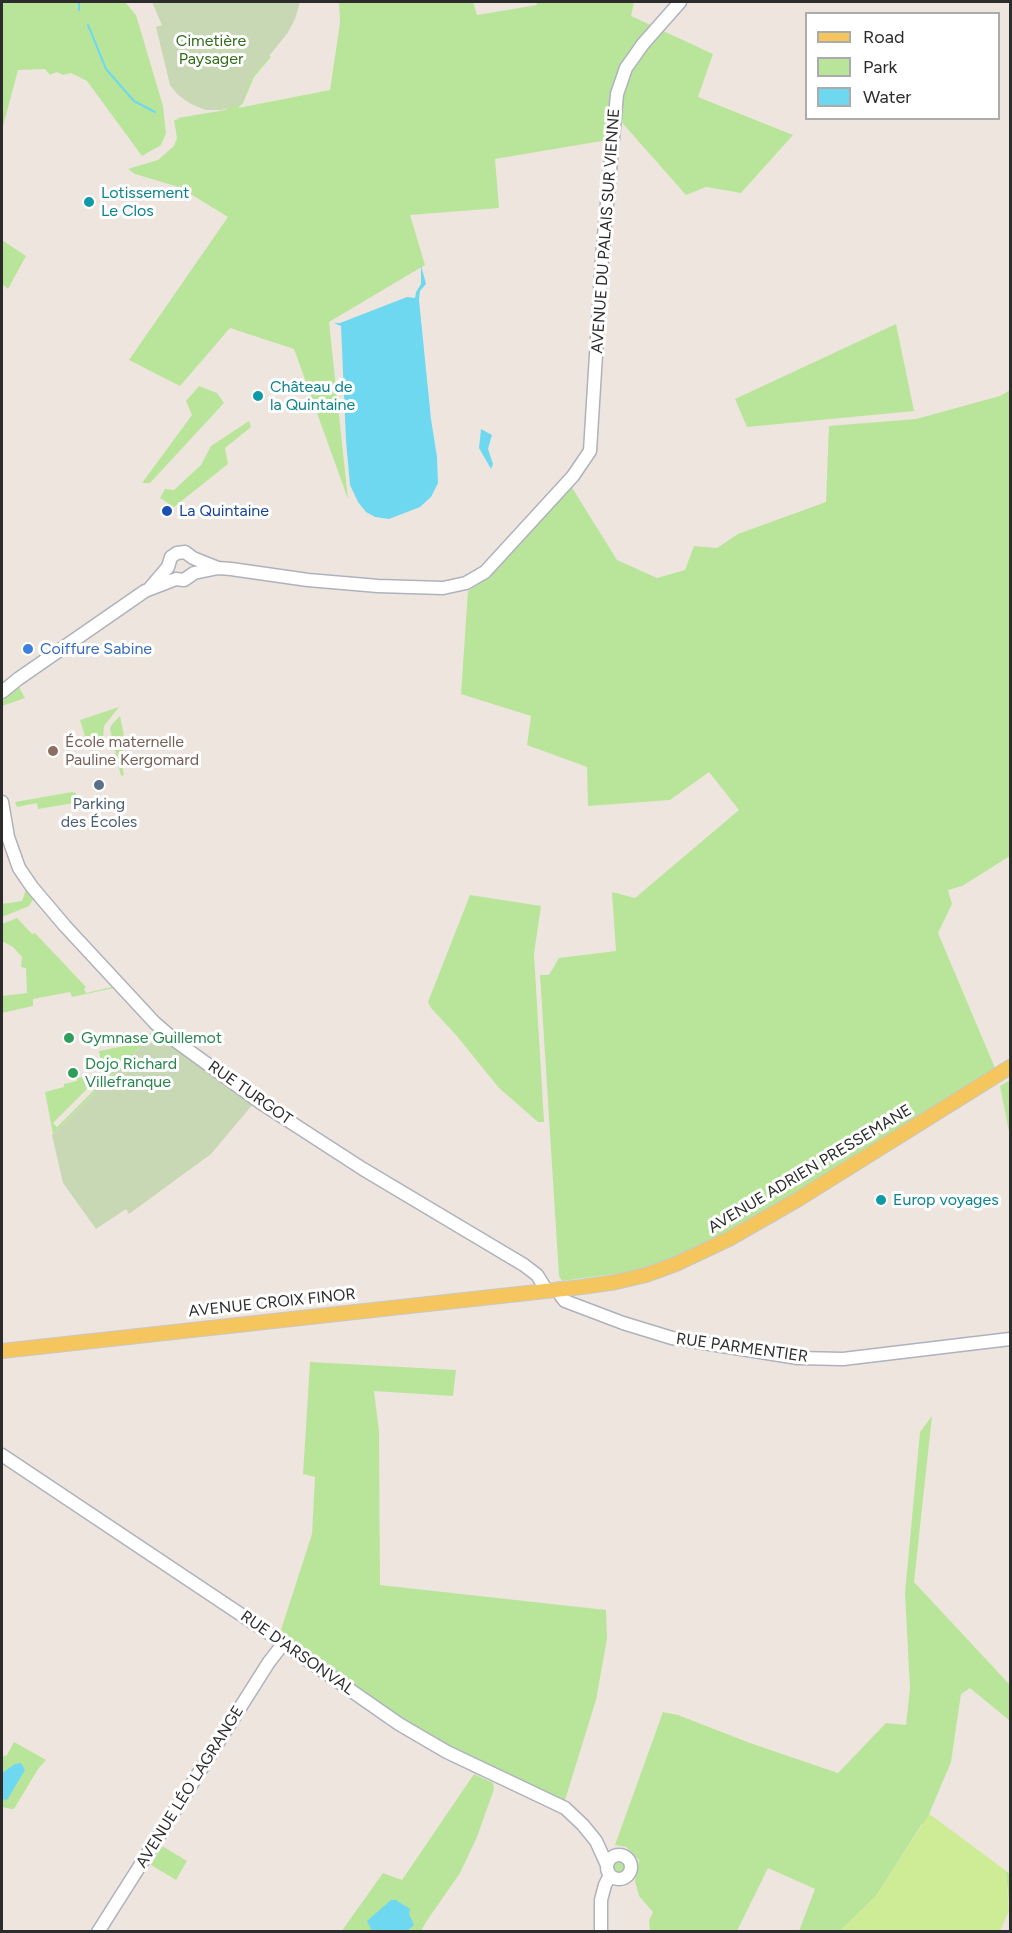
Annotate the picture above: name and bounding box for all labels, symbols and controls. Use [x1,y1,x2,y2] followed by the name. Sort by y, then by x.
[805,12,1000,120] legend
[863,26,904,48] text: Road
[176,31,246,69] park label: Cimetière Paysager
[863,56,897,78] text: Park
[863,86,911,108] text: Water
[588,108,624,354] street label: AVENUE DU PALAIS SUR VIENNE
[101,183,189,221] place label: Lotissement Le Clos
[82,195,96,209] marker: Lotissement Le Clos
[270,377,355,415] place label: Château de la Quintaine
[251,389,265,403] marker: Château de la Quintaine
[179,501,269,521] place label: La Quintaine
[160,504,174,518] marker: La Quintaine
[40,639,152,659] place label: Coiffure Sabine
[21,642,35,656] marker: Coiffure Sabine
[65,732,199,770] place label: École maternelle Pauline Kergomard
[46,744,60,758] marker: École maternelle Pauline Kergomard
[92,778,106,792] marker: Parking des Écoles
[61,794,137,832] place label: Parking des Écoles
[81,1028,222,1048] place label: Gymnase Guillemot
[62,1031,76,1045] marker: Gymnase Guillemot
[85,1054,177,1092] place label: Dojo Richard Villefranque
[204,1057,296,1129] street label: RUE TURGOT
[66,1066,80,1080] marker: Dojo Richard Villefranque
[705,1101,915,1237] street label: AVENUE ADRIEN PRESSEMANE
[893,1190,999,1210] place label: Europ voyages
[874,1193,888,1207] marker: Europ voyages
[188,1285,356,1321] street label: AVENUE CROIX FINOR
[675,1329,809,1367] street label: RUE PARMENTIER
[237,1607,357,1699] street label: RUE D'ARSONVAL
[132,1702,248,1872] street label: AVENUE LÉO LAGRANGE

